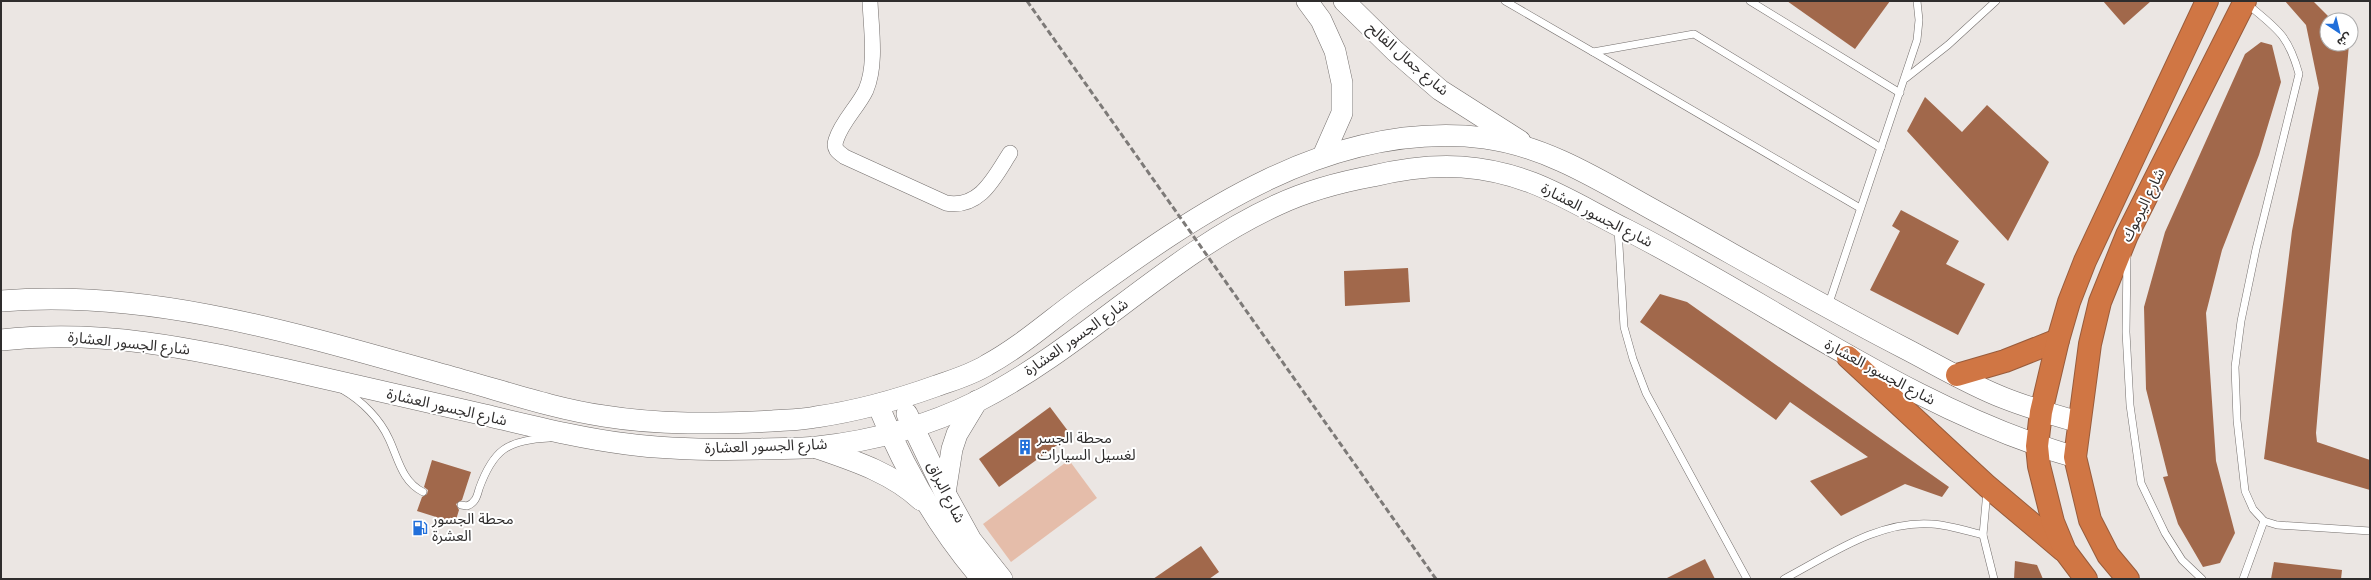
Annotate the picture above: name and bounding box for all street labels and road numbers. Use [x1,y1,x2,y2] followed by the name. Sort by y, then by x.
[1362,18,1453,102] street label: شارع جمال الفالح
[2117,165,2171,246] street label: شارع اليرموك
[1537,178,1656,254] street label: شارع الجسور العشارة
[1020,293,1133,382] street label: شارع الجسور العشارة
[67,327,191,361] street label: شارع الجسور العشارة
[1820,334,1939,412] street label: شارع الجسور العشارة
[385,383,509,433] street label: شارع الجسور العشارة
[704,434,828,460] street label: شارع الجسور العشارة
[920,458,970,527] street label: شارع البراق

